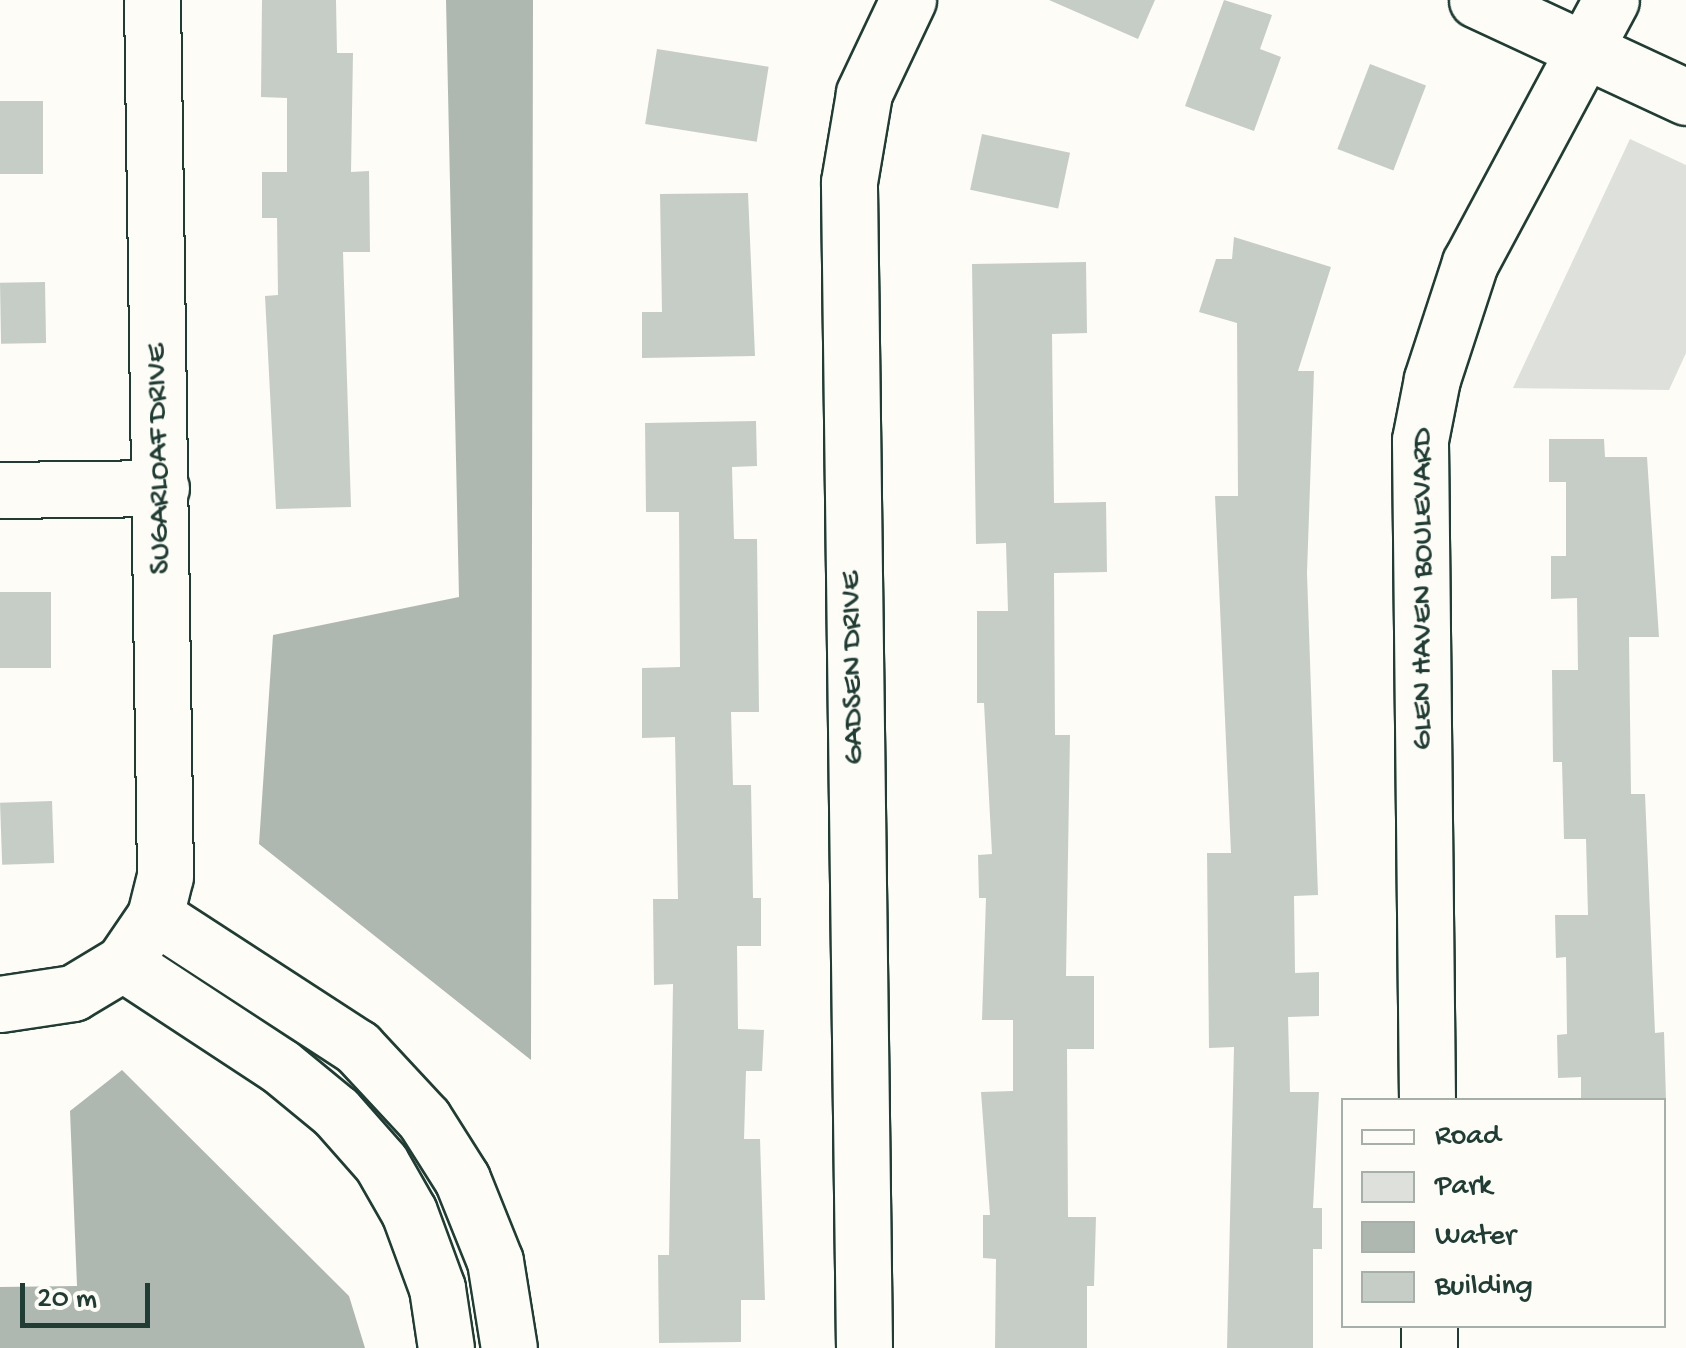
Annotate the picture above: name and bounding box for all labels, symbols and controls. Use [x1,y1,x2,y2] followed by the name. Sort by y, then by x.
[141,343,181,575] street label: SUGARLOAF DRIVE
[1407,428,1443,750] street label: GLEN HAVEN BOULEVARD
[835,571,875,765] street label: GADSEN DRIVE
[1341,1098,1666,1328] legend
[1435,1120,1501,1155] text: Road
[1435,1170,1492,1205] text: Park
[1435,1220,1516,1255] text: Water
[25,1263,155,1325] scale bar
[1435,1270,1533,1305] text: Building
[37,1283,97,1318] text: 20 m

